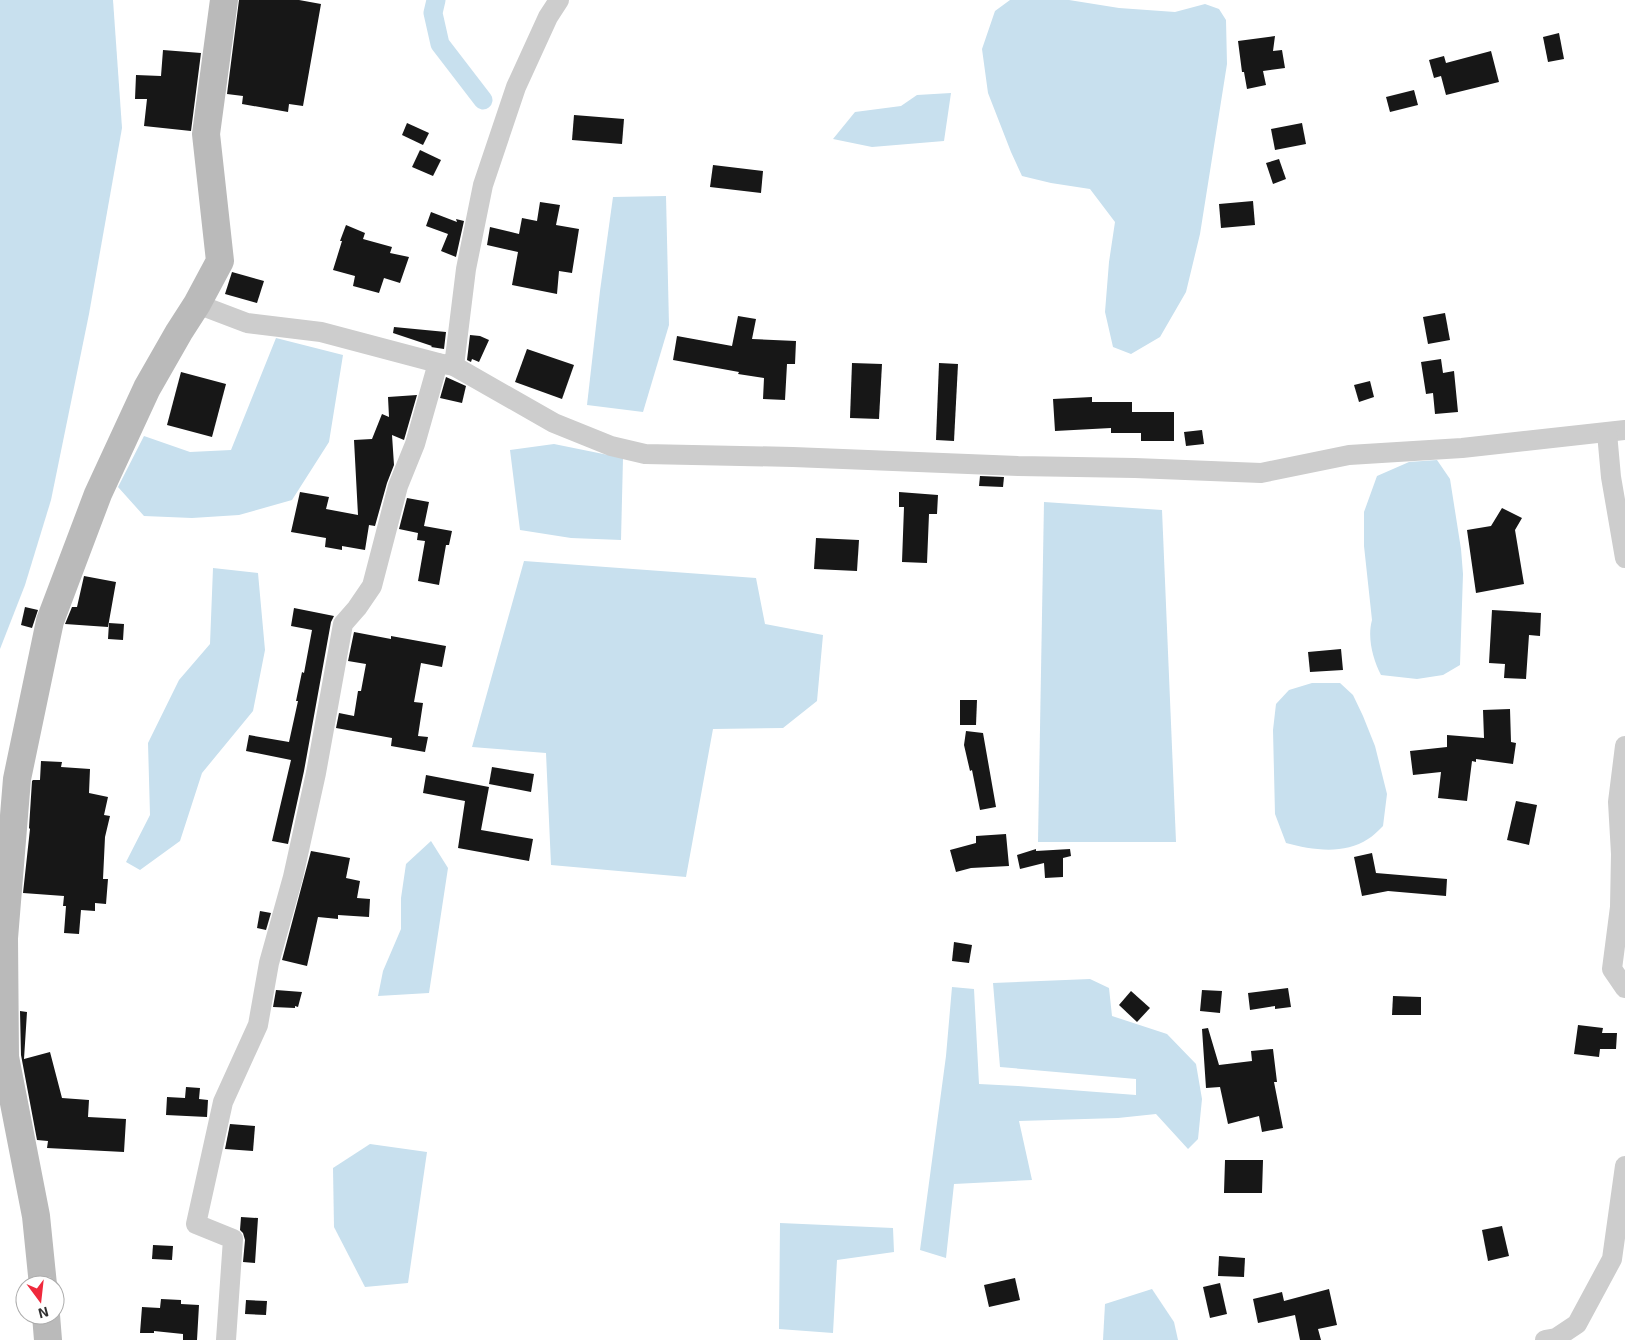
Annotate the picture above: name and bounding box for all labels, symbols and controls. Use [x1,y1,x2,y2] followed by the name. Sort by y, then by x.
[15,1275,65,1325] north arrow
[36,1304,51,1323] text: N

